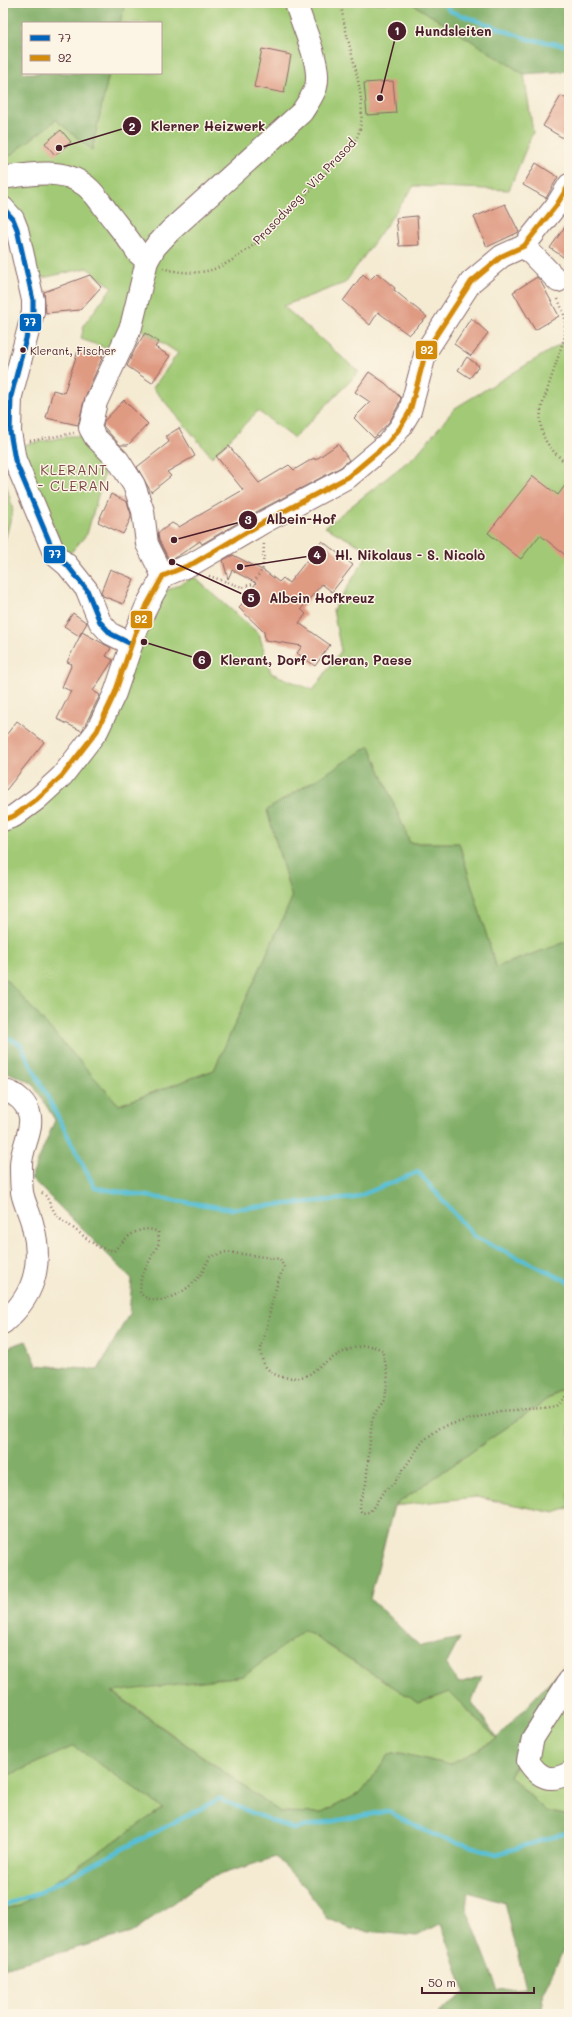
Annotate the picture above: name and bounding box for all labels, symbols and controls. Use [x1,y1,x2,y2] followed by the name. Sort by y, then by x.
[387,19,500,44] callout: Hundsleiten
[22,22,162,74] legend
[394,22,400,38] text: 1
[415,22,491,39] text: Hundsleiten
[58,29,72,45] text: 77
[58,49,72,65] text: 92
[122,114,273,139] callout: Klerner Heizwerk
[151,117,265,134] text: Klerner Heizwerk
[129,118,136,134] text: 2
[249,134,359,248] street label: Prasodweg - Via Prasod
[19,313,42,332] line badge: 77
[24,314,36,329] text: 77
[415,340,438,360] line badge: 92
[421,342,433,357] text: 92
[30,343,116,358] place label: Klerant, Fischer
[18,345,28,355] marker: Klerant, Fischer
[38,460,110,495] district label: KLERANT - CLERAN
[238,507,344,532] callout: Albein-Hof
[266,510,336,527] text: Albein-Hof
[244,511,252,527] text: 3
[307,543,493,568] callout: Hl. Nikolaus - S. Nicolò
[43,545,66,564] line badge: 77
[49,546,61,561] text: 77
[313,546,321,562] text: 4
[335,546,485,563] text: Hl. Nikolaus - S. Nicolò
[241,586,383,611] callout: Albein Hofkreuz
[247,589,255,605] text: 5
[269,589,375,606] text: Albein Hofkreuz
[130,610,153,629] line badge: 92
[135,611,147,626] text: 92
[192,648,420,673] callout: Klerant, Dorf - Cleran, Paese
[198,651,206,667] text: 6
[220,651,412,668] text: Klerant, Dorf - Cleran, Paese
[422,1969,534,1995] scale bar
[428,1974,456,1990] text: 50 m

